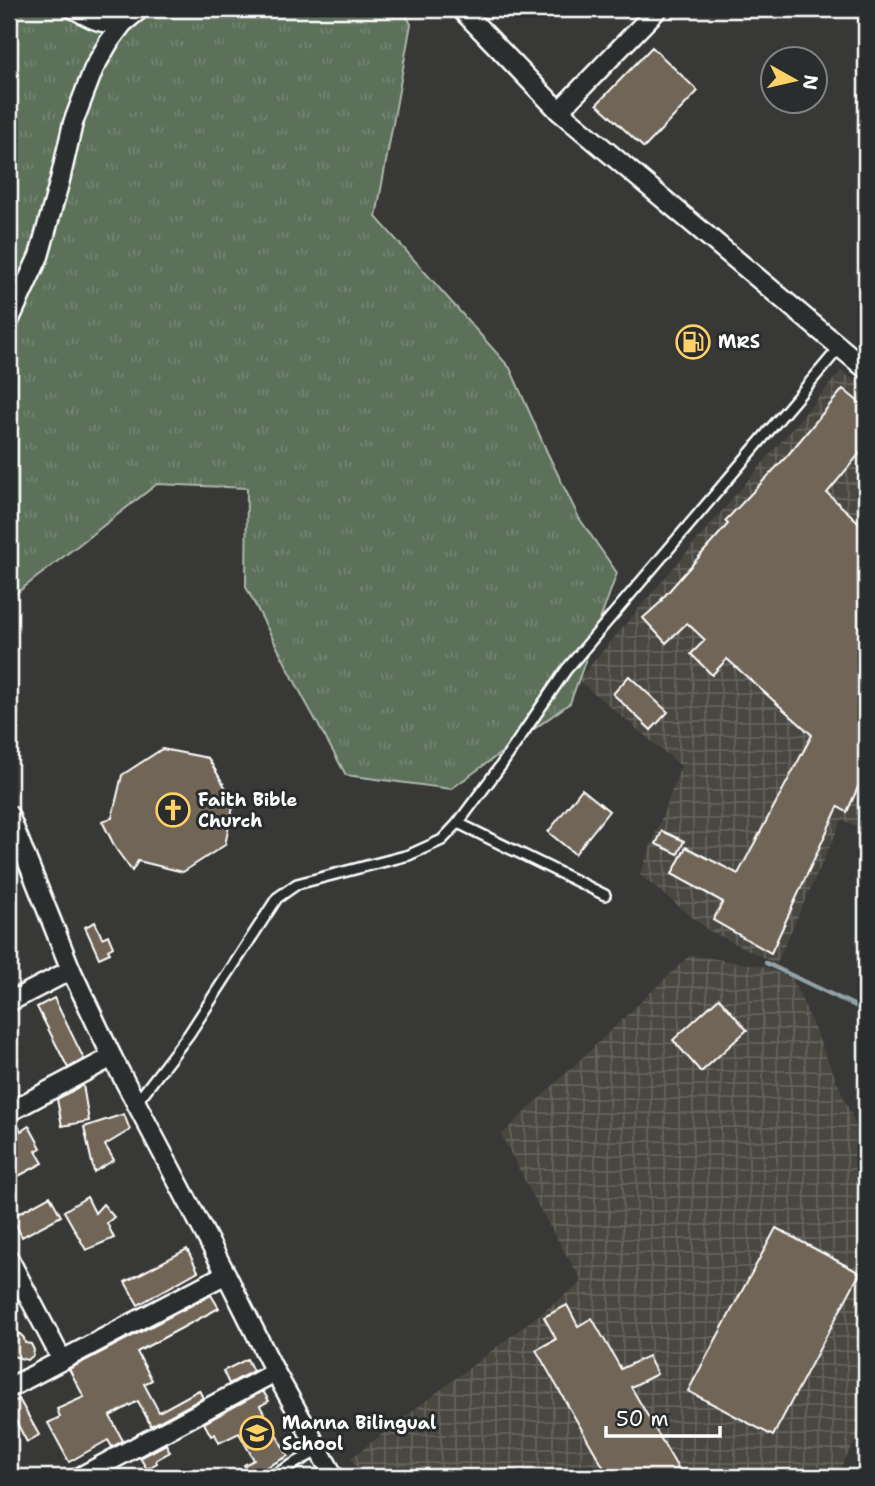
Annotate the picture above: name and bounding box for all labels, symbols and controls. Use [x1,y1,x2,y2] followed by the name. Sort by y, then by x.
[760,46,830,116] north arrow
[797,73,824,91] text: N
[674,323,712,361] fuel station icon: MRS
[718,330,760,354] place label: MRS
[198,788,298,833] place label: Faith Bible Church
[154,791,192,829] church icon: Faith Bible Church
[606,1395,719,1439] scale bar
[616,1405,669,1433] text: 50 m
[282,1411,436,1456] place label: Manna Bilingual School
[238,1414,276,1452] school or university icon: Manna Bilingual School

